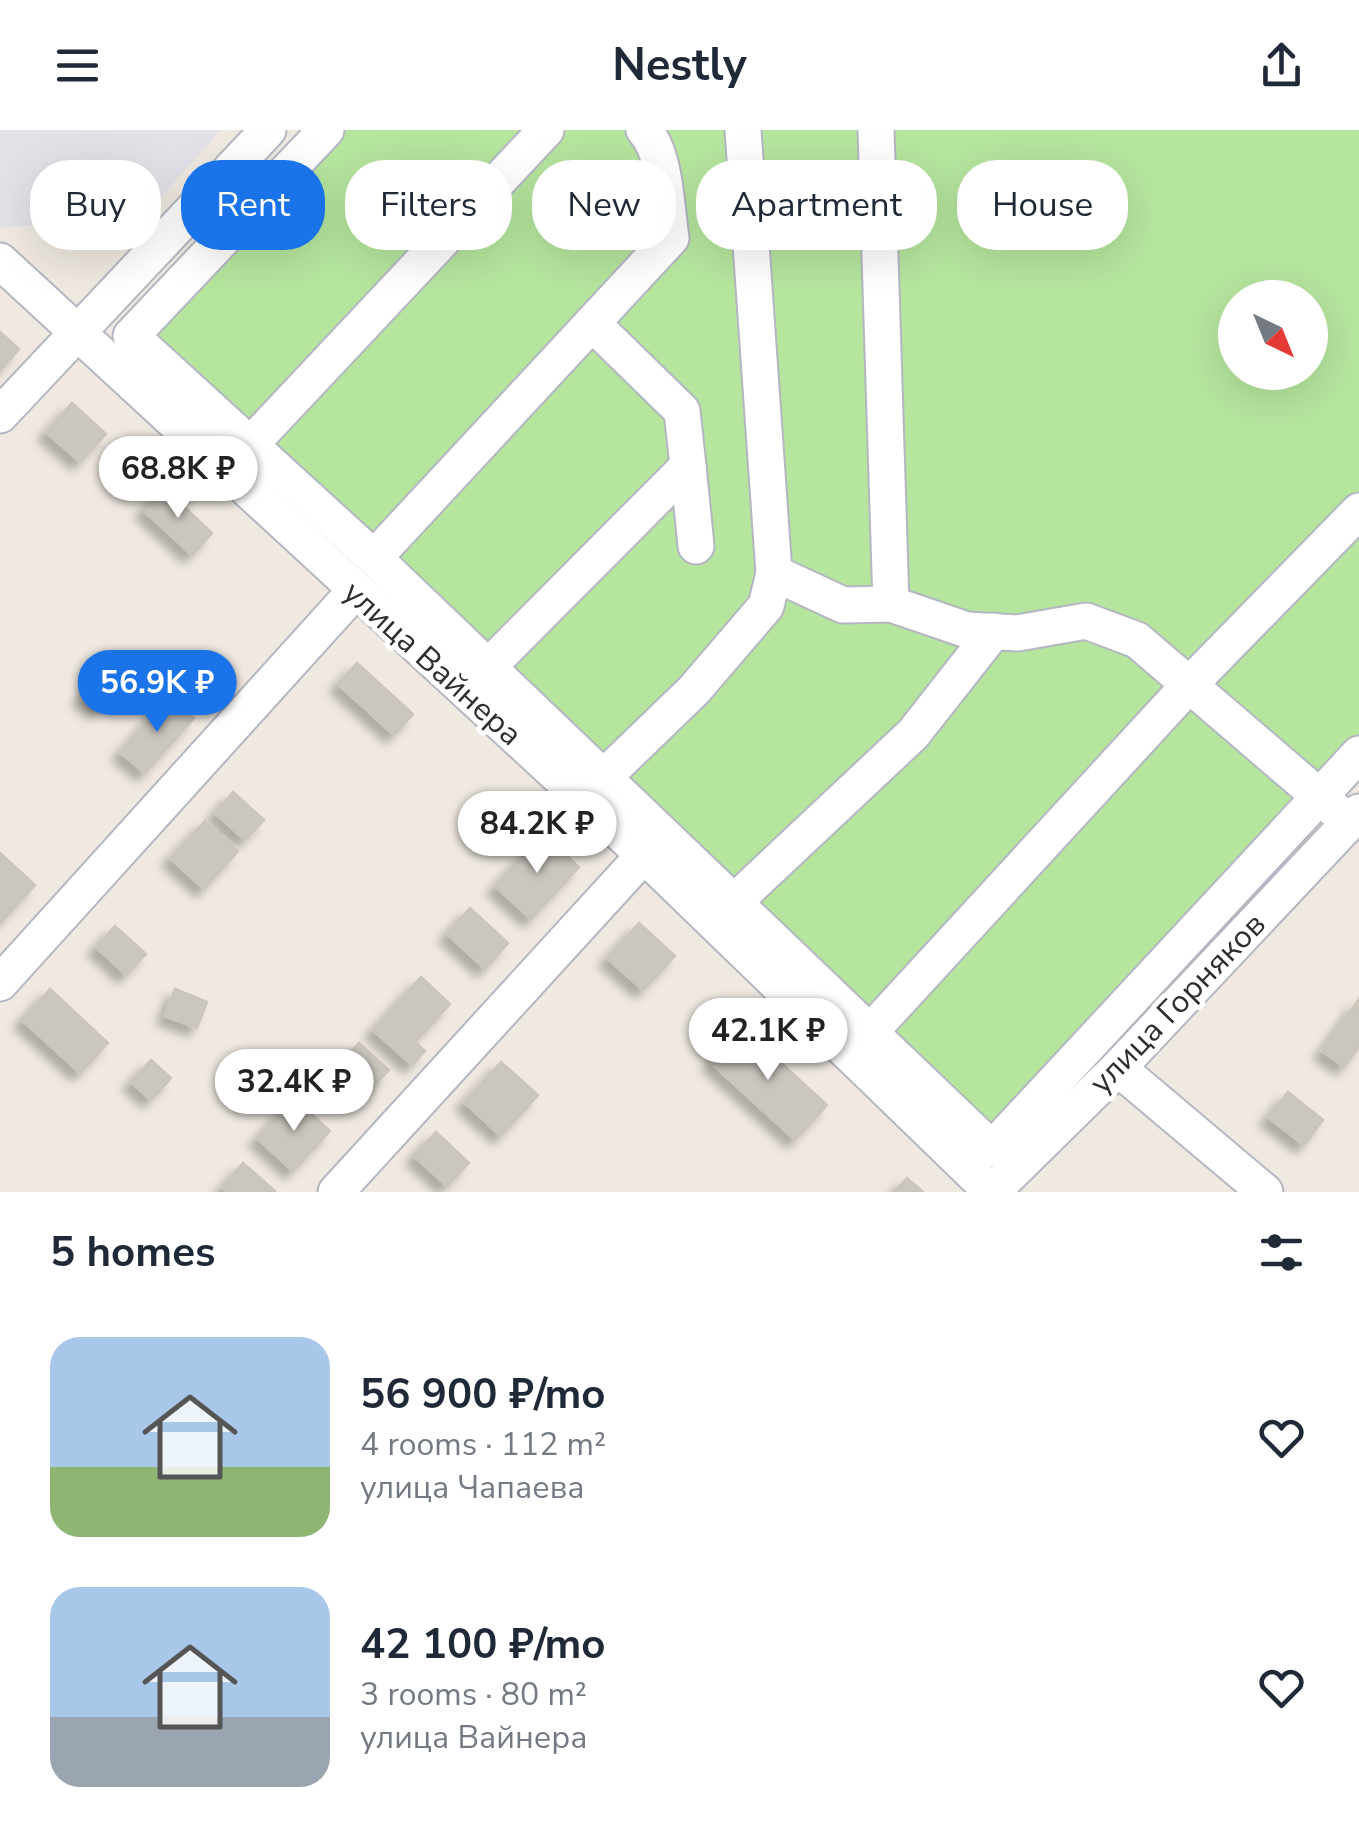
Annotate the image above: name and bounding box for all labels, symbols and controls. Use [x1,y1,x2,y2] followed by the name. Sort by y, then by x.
[612,35,747,96] text: Nestly
[50,38,105,93] icon: menu
[1254,38,1309,93] icon: share
[30,160,161,250] chip: Buy
[181,160,325,250] chip: Rent
[345,160,512,250] chip: Filters
[532,160,676,250] chip: New
[696,160,937,250] chip: Apartment
[957,160,1128,250] chip: House
[1218,280,1328,390] north arrow
[1218,280,1328,390] map controls
[86,436,270,521] pin: 68.8K ₽
[121,447,235,490] text: 68.8K ₽
[334,571,532,755] street label: улица Вайнера
[65,650,249,735] pin: 56.9K ₽
[100,661,214,704] text: 56.9K ₽
[445,791,629,876] pin: 84.2K ₽
[480,802,594,845] text: 84.2K ₽
[1080,903,1275,1103] street label: улица Горняков
[676,998,860,1083] pin: 42.1K ₽
[711,1009,825,1052] text: 42.1K ₽
[202,1049,386,1134] pin: 32.4K ₽
[237,1060,351,1103] text: 32.4K ₽
[50,1224,215,1281] text: 5 homes
[1254,1225,1309,1280] icon: filters
[360,1366,606,1423] text: 56 900 ₽/mo
[130,1377,250,1497] icon: home
[1254,1410,1309,1465] icon: heart
[360,1423,606,1466] text: 4 rooms · 112 m²
[360,1466,584,1509] text: улица Чапаева
[360,1616,606,1673] text: 42 100 ₽/mo
[130,1627,250,1747] icon: home
[1254,1660,1309,1715] icon: heart
[360,1673,587,1716] text: 3 rooms · 80 m²
[360,1716,587,1759] text: улица Вайнера

